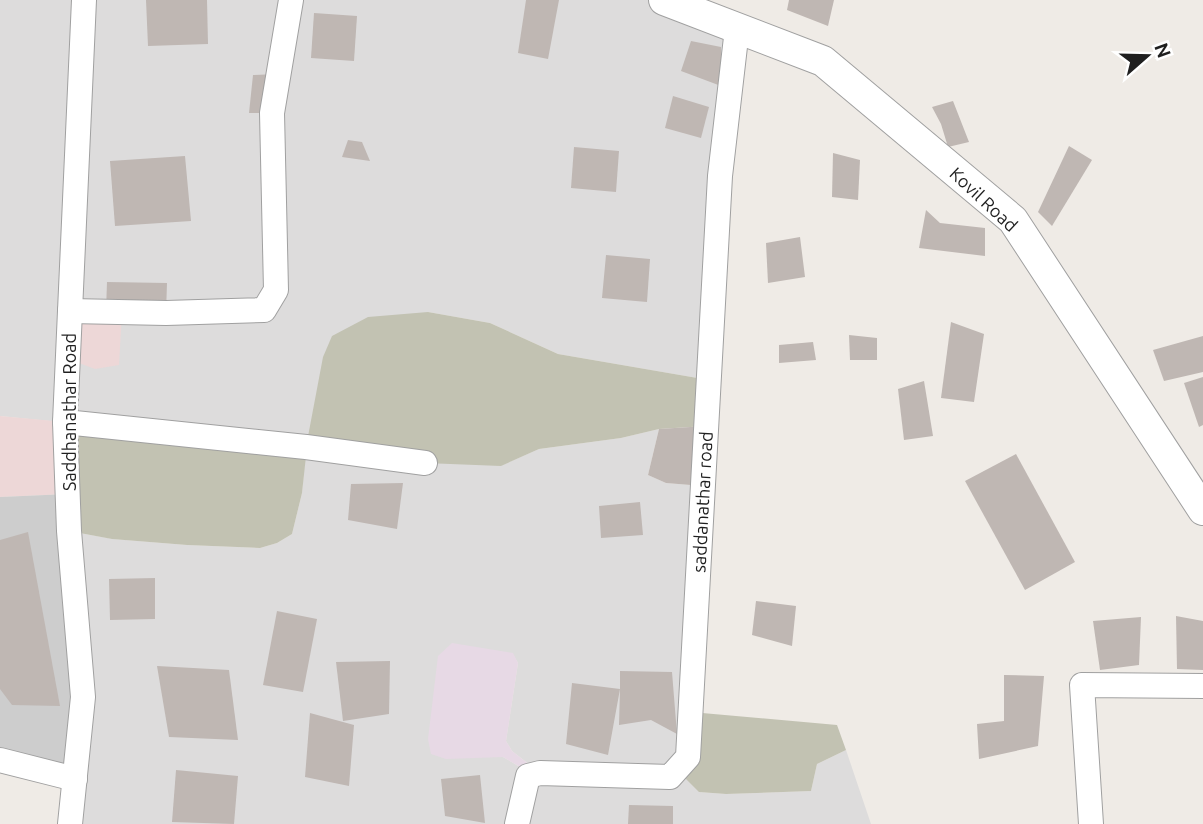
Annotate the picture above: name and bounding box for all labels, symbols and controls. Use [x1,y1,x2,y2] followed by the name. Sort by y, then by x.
[1112,21,1182,91] north arrow
[1150,40,1176,61] text: N
[946,163,1022,235] street label: Kovil Road
[59,333,79,491] street label: Saddhanathar Road
[688,431,716,573] street label: saddanathar road

